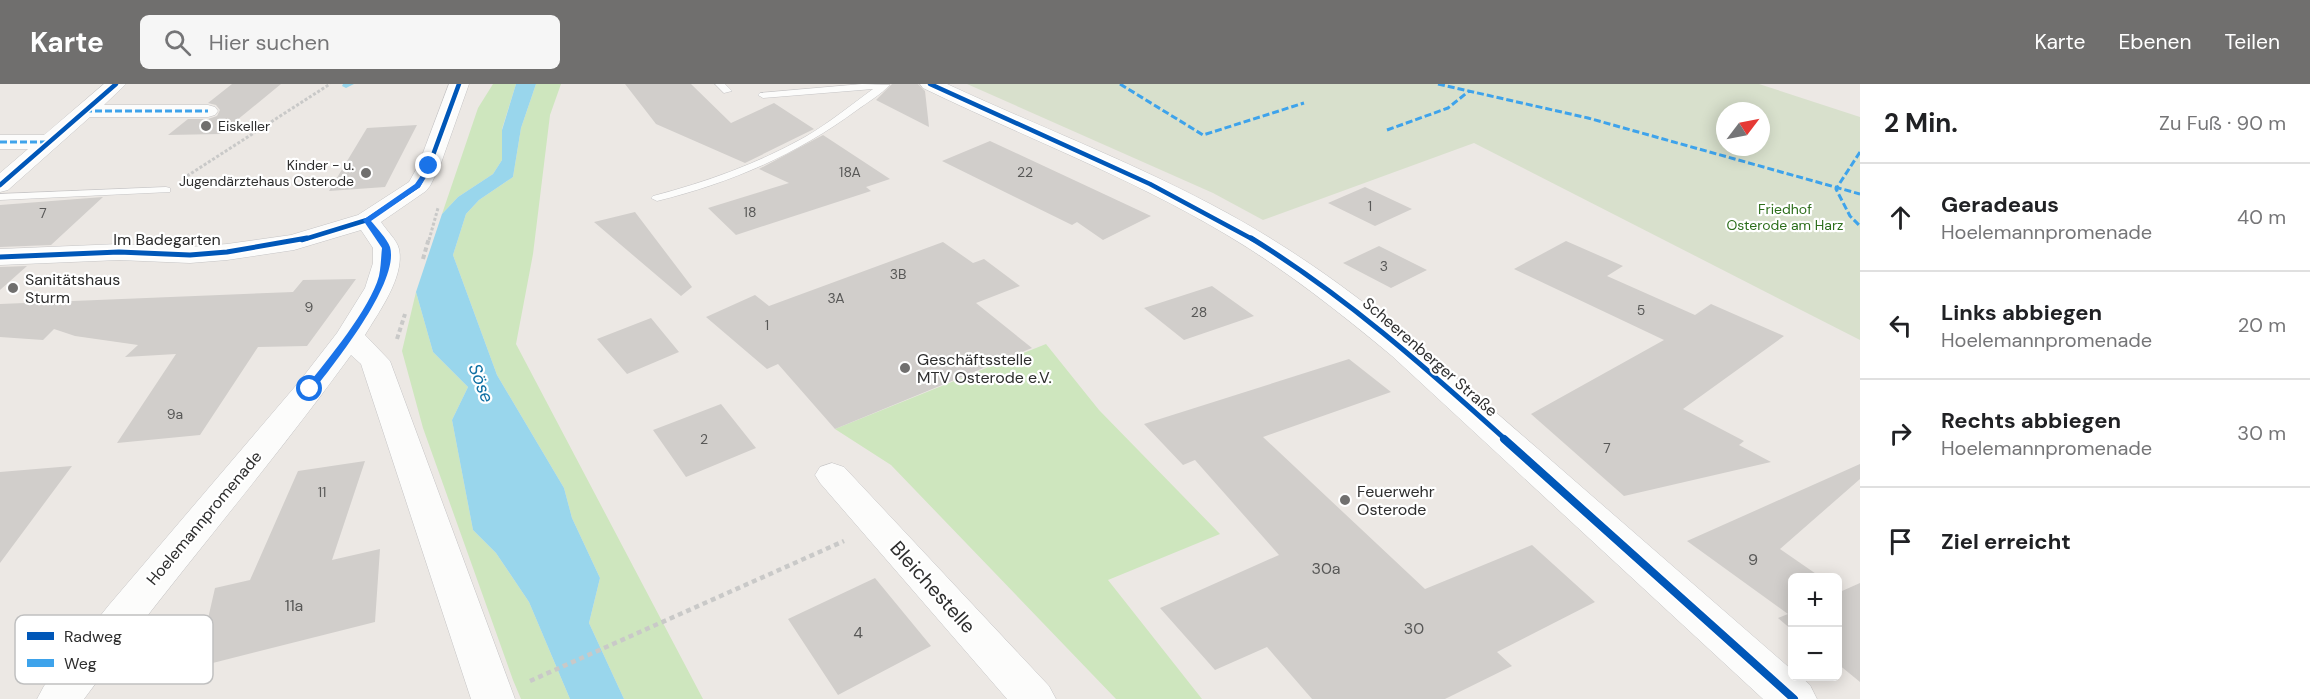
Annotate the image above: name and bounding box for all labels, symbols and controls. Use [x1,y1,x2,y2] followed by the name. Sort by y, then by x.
[140,15,560,69] search box
[30,24,104,61] text: Karte
[161,26,194,59] icon: search
[209,28,330,57] text: Hier suchen
[2035,28,2085,56] text: Karte
[2118,28,2191,56] text: Ebenen
[2224,28,2280,56] text: Teilen
[1716,102,1770,156] north arrow
[1884,106,1958,140] text: 2 Min.
[2159,110,2286,136] text: Zu Fuß · 90 m
[218,117,270,135] place label: Eiskeller
[199,119,213,133] marker: Eiskeller
[415,152,441,178] route end
[179,156,354,190] place label: Kinder - u. Jugendärztehaus Osterode
[839,163,861,181] house number: 18A
[1017,163,1033,181] house number: 22
[359,166,373,180] marker: Kinder - u. Jugendärztehaus Osterode
[1941,190,2059,219] text: Geradeaus
[1368,197,1372,215] house number: 1
[1726,200,1844,234] park label: Friedhof Osterode am Harz
[1884,201,1917,234] icon: ahead
[744,203,756,221] house number: 18
[39,204,47,222] house number: 7
[2237,204,2286,230] text: 40 m
[1941,219,2152,245] text: Hoelemannpromenade
[113,229,221,250] street label: Im Badegarten
[1380,257,1388,275] house number: 3
[890,265,906,283] house number: 3B
[25,269,120,308] place label: Sanitätshaus Sturm
[6,281,20,295] marker: Sanitätshaus Sturm
[827,289,845,307] house number: 3A
[1358,293,1502,421] street label: Scheerenberger Straße
[305,298,314,316] house number: 9
[1941,298,2102,327] text: Links abbiegen
[1637,301,1645,319] house number: 5
[1191,303,1207,321] house number: 28
[1884,309,1917,342] icon: left
[2238,312,2286,338] text: 20 m
[765,316,769,334] house number: 1
[1941,327,2152,353] text: Hoelemannpromenade
[917,349,1052,388] place label: Geschäftsstelle MTV Osterode e.V.
[463,360,499,406] water label: Söse
[898,361,912,375] marker: Geschäftsstelle MTV Osterode e.V.
[296,375,322,401] route start
[167,405,183,423] house number: 9a
[1941,406,2121,435] text: Rechts abbiegen
[1884,417,1917,450] icon: right
[2237,420,2286,446] text: 30 m
[700,430,708,448] house number: 2
[1941,435,2152,461] text: Hoelemannpromenade
[1603,439,1611,457] house number: 7
[142,447,266,589] street label: Hoelemannpromenade
[1357,481,1435,520] place label: Feuerwehr Osterode
[318,483,326,501] house number: 11
[1338,493,1352,507] marker: Feuerwehr Osterode
[1884,525,1917,558] icon: arrive
[1941,527,2071,556] text: Ziel erreicht
[885,535,981,639] street label: Bleichestelle
[1748,549,1758,570] house number: 9
[1311,558,1341,579] house number: 30a
[1788,573,1842,681] map controls
[1788,573,1842,627] button: +
[285,595,303,616] house number: 11a
[15,615,213,684] legend
[1404,618,1424,639] house number: 30
[853,622,863,643] house number: 4
[64,626,122,647] text: Radweg
[1788,627,1842,681] button: −
[64,653,97,674] text: Weg

